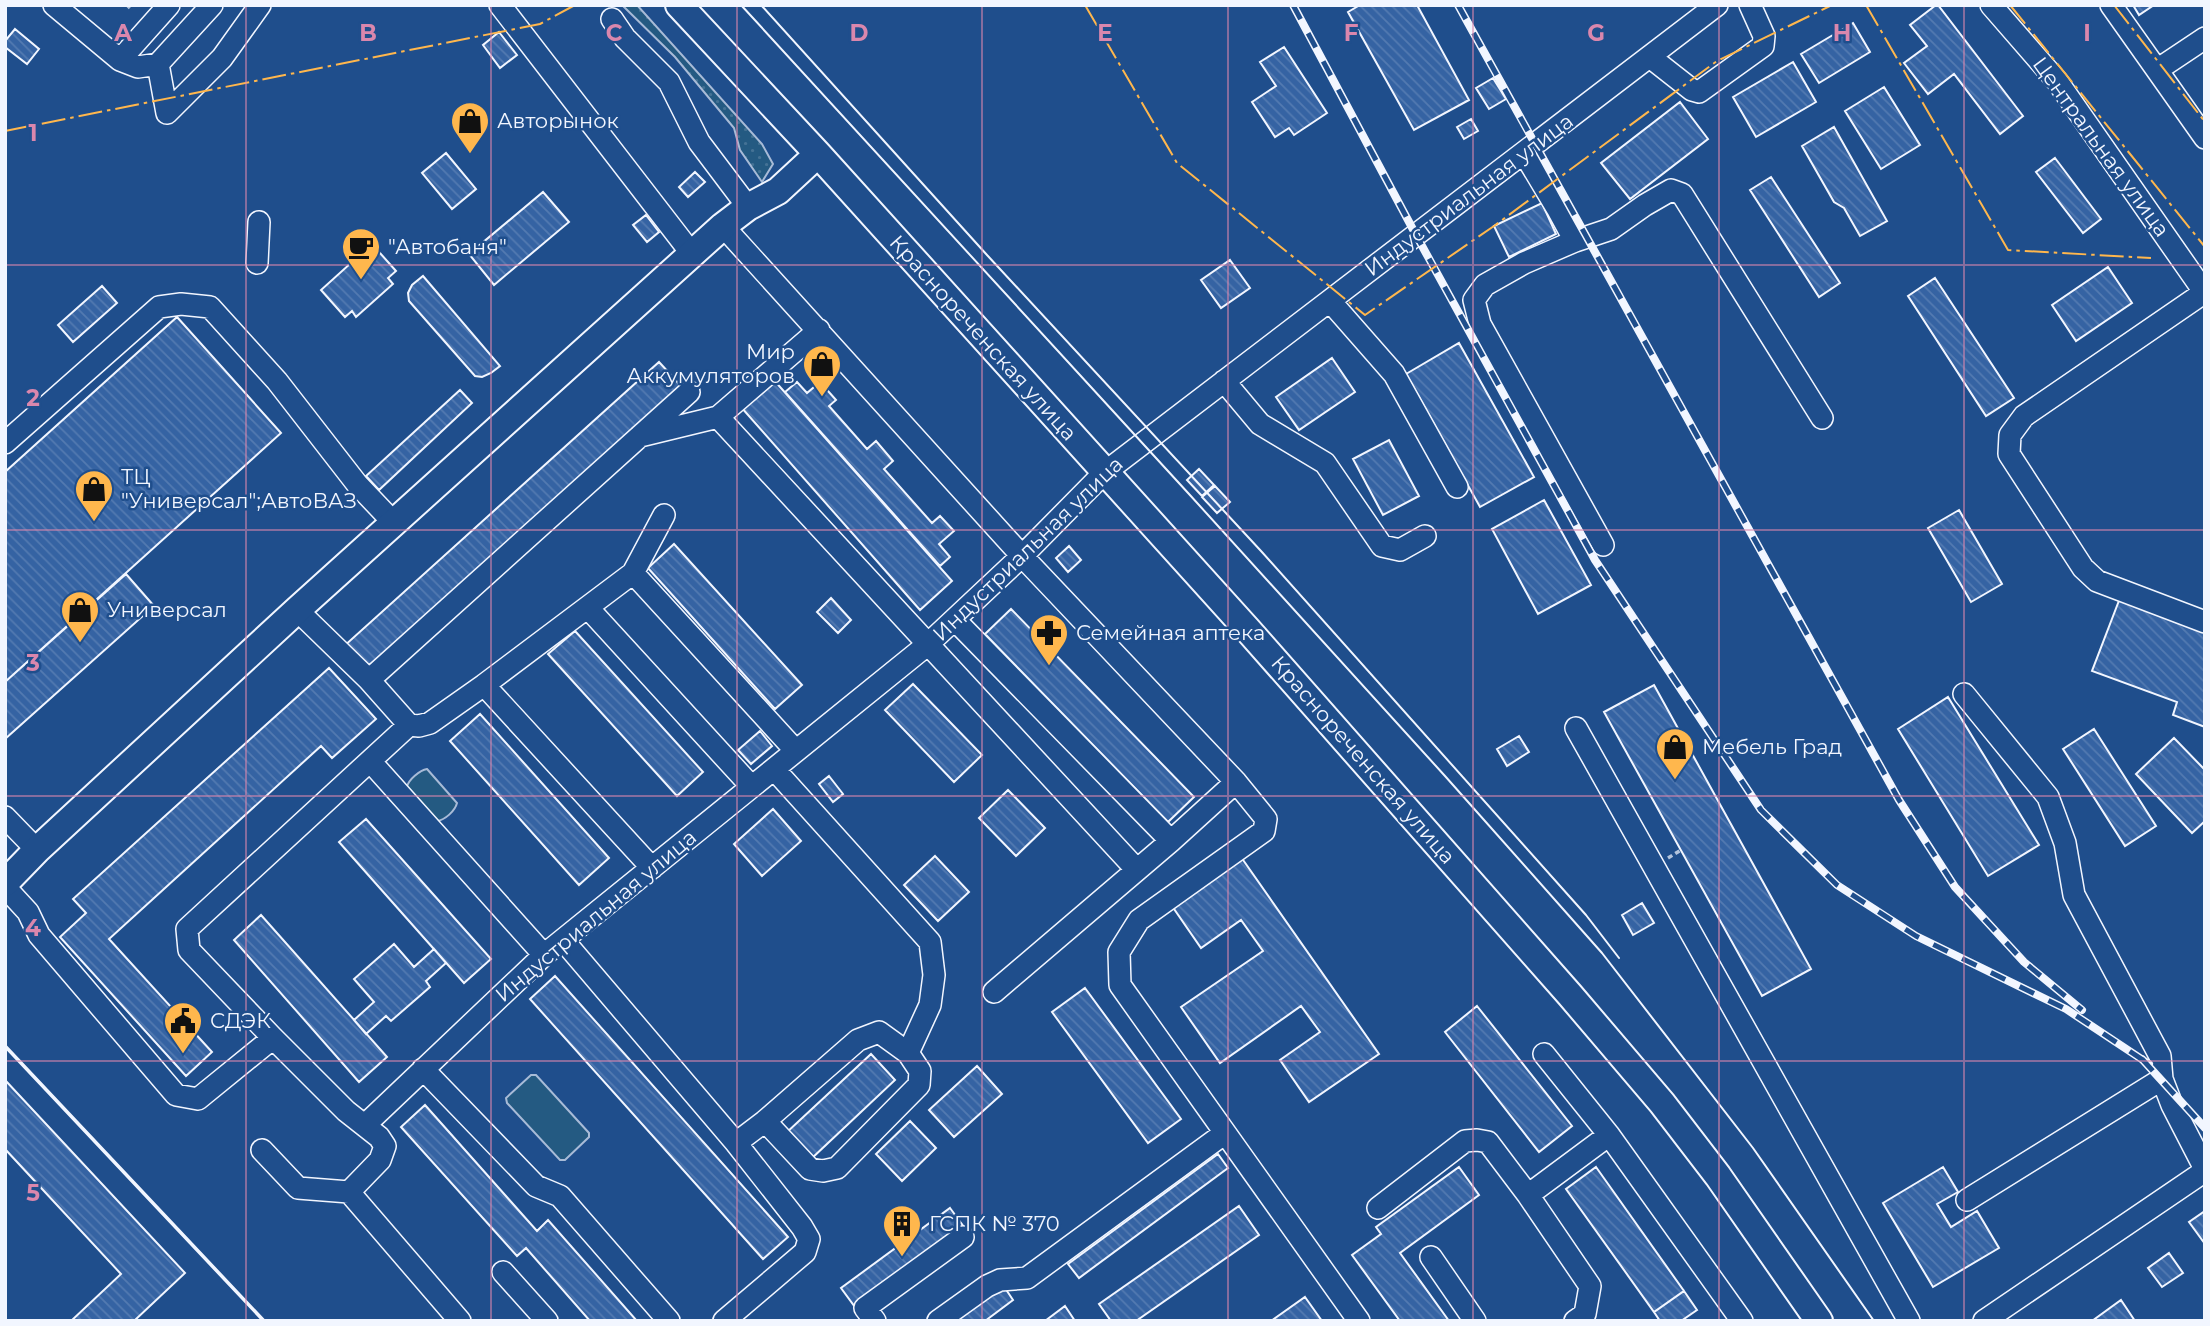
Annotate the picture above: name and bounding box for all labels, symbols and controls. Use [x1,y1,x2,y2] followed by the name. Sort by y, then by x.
[113,19,132,47] text: A
[359,19,377,47] text: B
[606,19,623,47] text: C
[850,19,869,47] text: D
[1097,19,1113,47] text: E
[1344,19,1359,47] text: F
[1587,19,1605,47] text: G
[1833,19,1851,47] text: H
[2083,19,2091,47] text: I
[2028,52,2175,241] street label: Центральная улица
[449,100,491,155] shop icon: Авторынок
[497,108,619,133] place label: Авторынок
[1360,108,1578,281] street label: Индустриальная улица
[28,119,38,147] text: 1
[340,226,382,281] cafe icon: "Автобаня"
[885,230,1082,445] street label: Краснореченская улица
[388,234,507,259] place label: "Автобаня"
[627,339,795,388] place label: Мир Аккумуляторов
[801,343,843,398] shop icon: Мир Аккумуляторов
[26,384,40,412] text: 2
[927,451,1128,646] street label: Индустриальная улица
[121,464,357,513] place label: ТЦ "Универсал";АвтоВАЗ
[73,468,115,523] shop icon: ТЦ "Универсал";АвтоВАЗ
[59,589,101,644] shop icon: Универсал
[107,597,227,622] place label: Универсал
[1028,612,1070,667] pharmacy icon: Семейная аптека
[1076,620,1265,645] place label: Семейная аптека
[25,649,40,677] text: 3
[1266,651,1461,869] street label: Краснореченская улица
[1654,726,1696,781] shop icon: Мебель Град
[1702,734,1842,759] place label: Мебель Град
[490,824,701,1007] street label: Индустриальная улица
[25,914,41,942] text: 4
[162,1000,204,1055] public building icon: СДЭК
[210,1008,271,1033] place label: СДЭК
[26,1179,40,1207] text: 5
[881,1203,923,1258] building icon: ГСПК № 370
[929,1211,1060,1236] place label: ГСПК № 370

